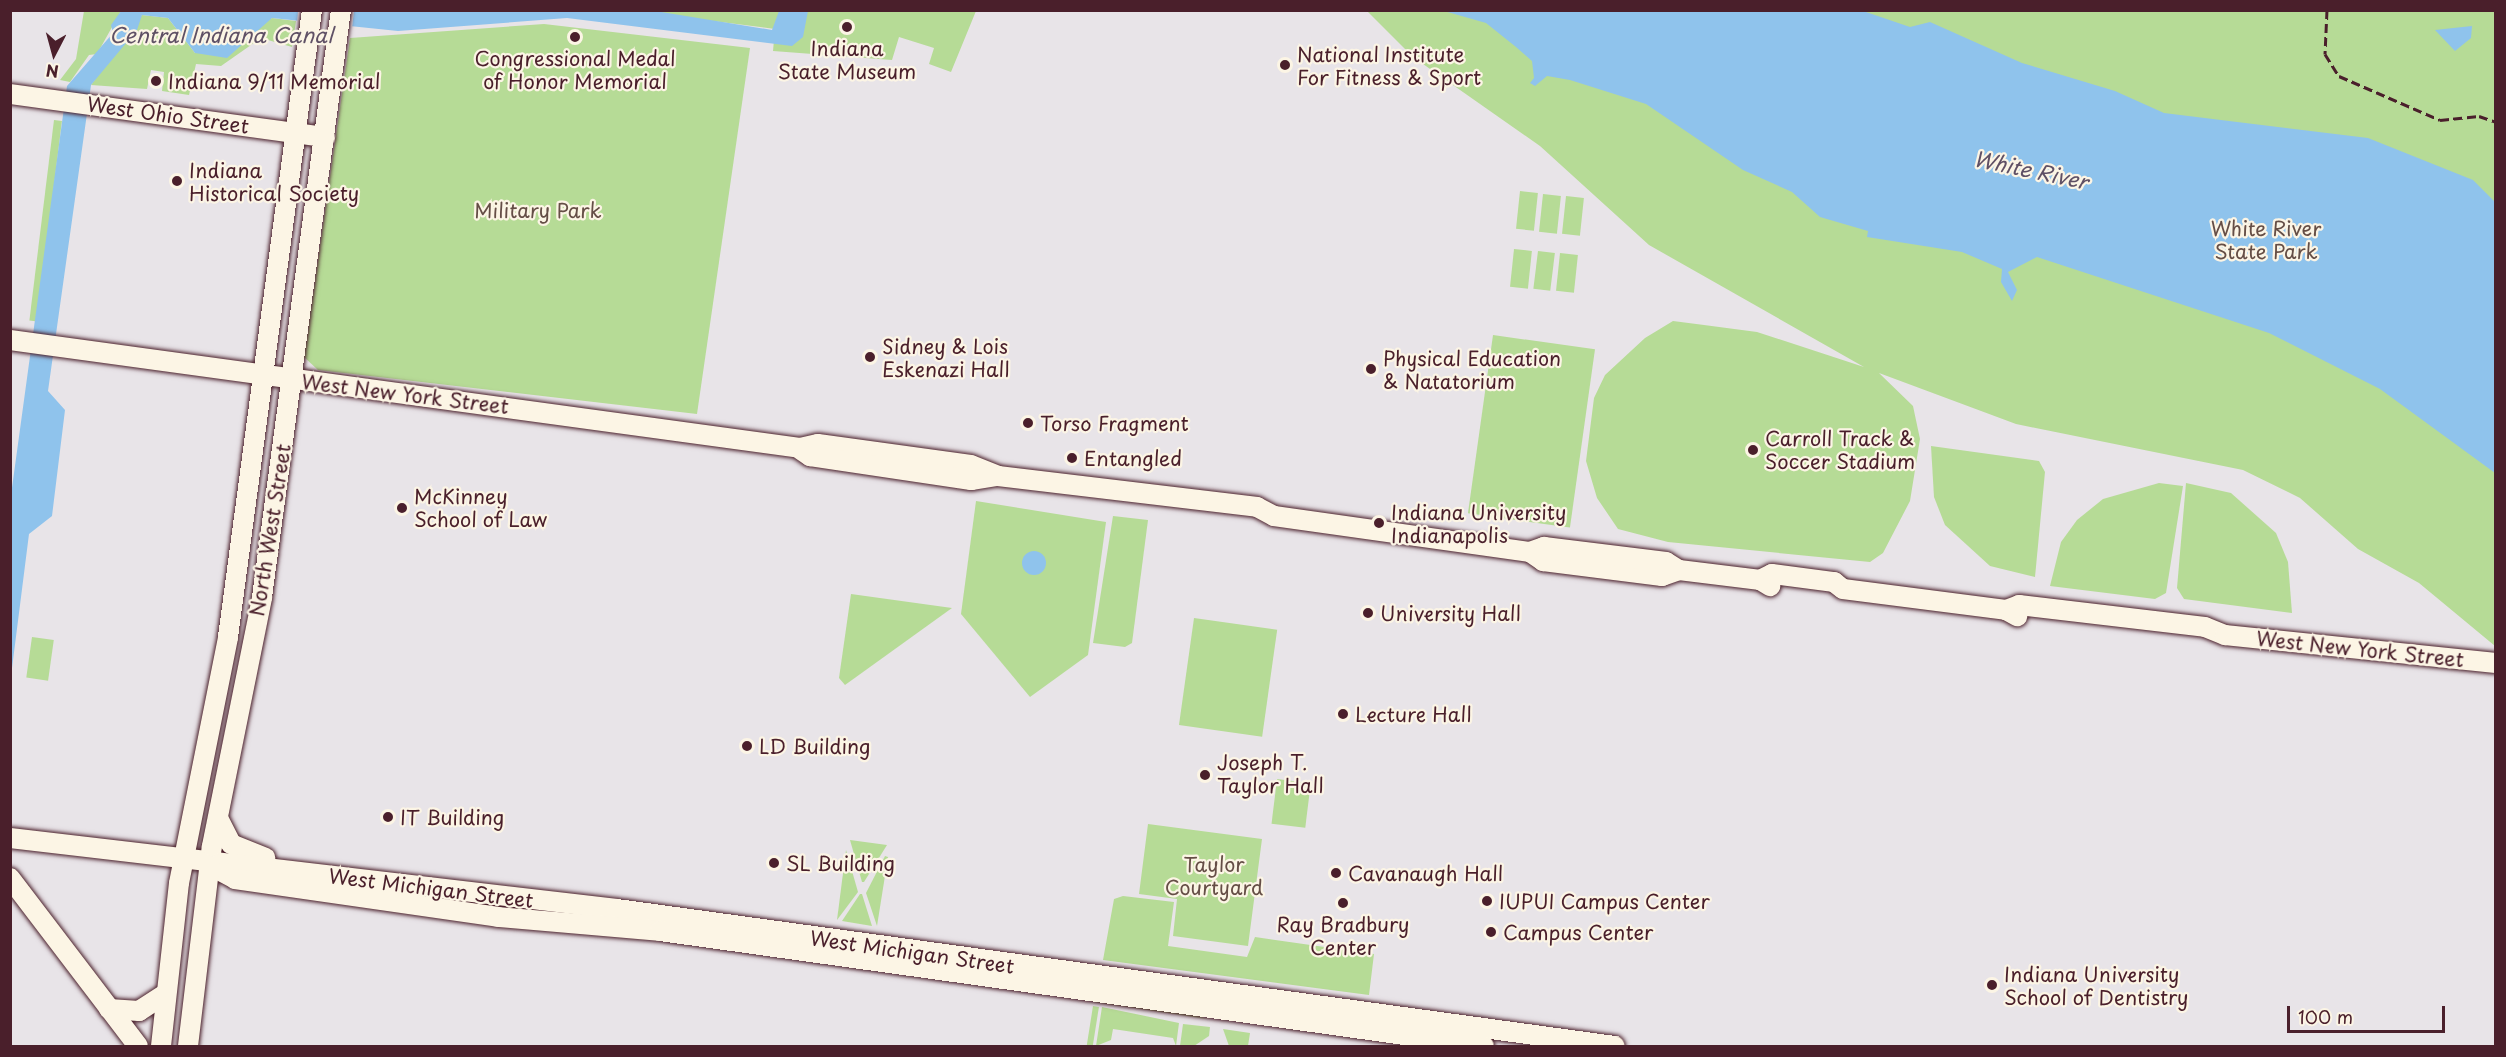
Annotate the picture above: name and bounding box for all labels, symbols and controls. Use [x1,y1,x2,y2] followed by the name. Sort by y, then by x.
[840,20,854,34] marker: Indiana State Museum
[108,21,334,47] water label: Central Indiana Canal
[24,24,84,84] north arrow
[568,30,582,44] marker: Congressional Medal of Honor Memorial
[779,36,915,83] place label: Indiana State Museum
[1297,42,1480,89] place label: National Institute For Fitness & Sport
[475,47,675,94] place label: Congressional Medal of Honor Memorial
[1278,58,1292,72] marker: National Institute For Fitness & Sport
[45,59,60,84] text: N
[168,69,383,93] place label: Indiana 9/11 Memorial
[149,74,163,88] marker: Indiana 9/11 Memorial
[85,92,251,138] street label: West Ohio Street
[1971,145,2091,193] water label: White River
[189,158,359,205] place label: Indiana Historical Society
[170,174,184,188] marker: Indiana Historical Society
[475,198,601,222] park label: Military Park
[2210,217,2322,264] park label: White River State Park
[882,334,1010,381] place label: Sidney & Lois Eskenazi Hall
[1383,346,1560,393] place label: Physical Education & Natatorium
[863,350,877,364] marker: Sidney & Lois Eskenazi Hall
[1364,362,1378,376] marker: Physical Education & Natatorium
[300,369,510,419] street label: West New York Street
[1040,411,1190,435] place label: Torso Fragment
[1021,416,1035,430] marker: Torso Fragment
[1765,426,1916,473] place label: Carroll Track & Soccer Stadium
[244,442,296,618] street label: North West Street
[1746,443,1760,457] marker: Carroll Track & Soccer Stadium
[1084,446,1182,470] place label: Entangled
[1065,451,1079,465] marker: Entangled
[414,484,548,531] place label: McKinney School of Law
[1391,500,1567,547] place label: Indiana University Indianapolis
[395,501,409,515] marker: McKinney School of Law
[1372,516,1386,530] marker: Indiana University Indianapolis
[1380,601,1522,625] place label: University Hall
[1361,606,1375,620] marker: University Hall
[2255,626,2465,672] street label: West New York Street
[1355,702,1472,726] place label: Lecture Hall
[1336,707,1350,721] marker: Lecture Hall
[759,734,872,758] place label: LD Building
[740,739,754,753] marker: LD Building
[1217,751,1324,798] place label: Joseph T. Taylor Hall
[1198,768,1212,782] marker: Joseph T. Taylor Hall
[400,805,505,829] place label: IT Building
[381,810,395,824] marker: IT Building
[786,851,894,875] place label: SL Building
[1165,852,1263,899] park label: Taylor Courtyard
[767,856,781,870] marker: SL Building
[1348,861,1503,885] place label: Cavanaugh Hall
[327,864,535,912] street label: West Michigan Street
[1329,866,1343,880] marker: Cavanaugh Hall
[1499,889,1712,913] place label: IUPUI Campus Center
[1480,894,1494,908] marker: IUPUI Campus Center
[1336,896,1350,910] marker: Ray Bradbury Center
[1276,912,1410,959] place label: Ray Bradbury Center
[1503,920,1654,944] place label: Campus Center
[1484,925,1498,939] marker: Campus Center
[808,926,1016,978] street label: West Michigan Street
[2004,962,2189,1009] place label: Indiana University School of Dentistry
[1985,978,1999,992] marker: Indiana University School of Dentistry
[2290,994,2448,1032] scale bar
[2298,1003,2353,1030] text: 100 m

